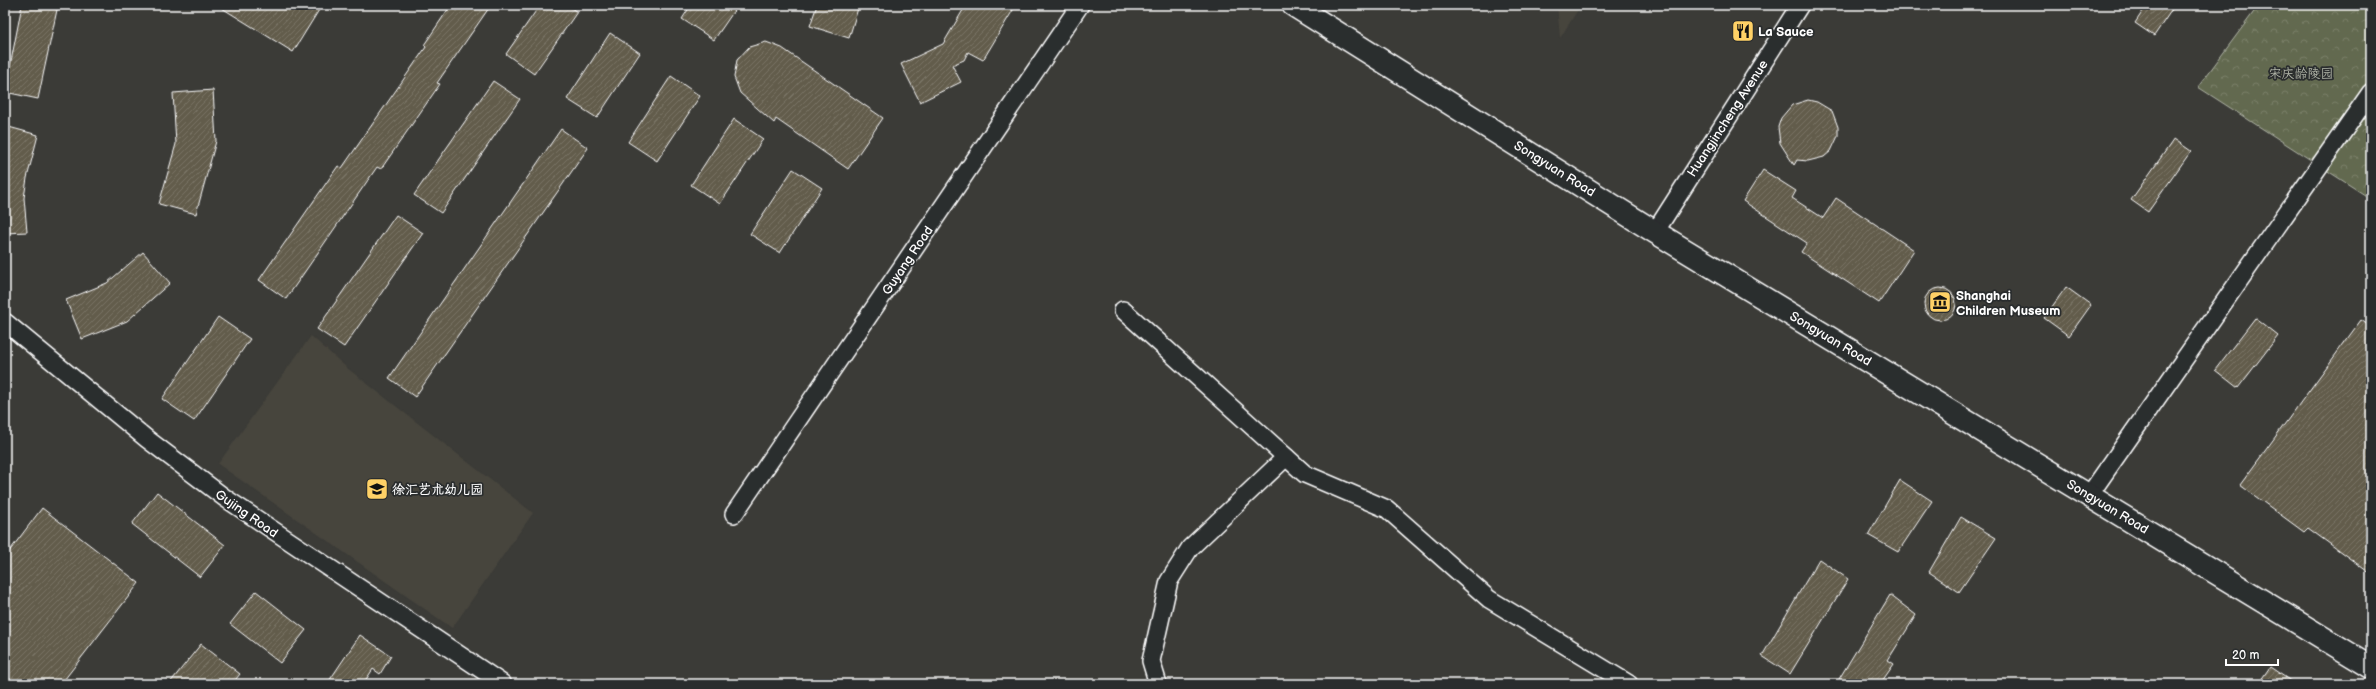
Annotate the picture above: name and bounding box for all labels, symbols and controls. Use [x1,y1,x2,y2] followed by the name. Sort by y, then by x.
[1730,18,1756,44] restaurant icon: La Sauce
[1758,24,1814,40] place label: La Sauce
[1684,57,1772,180] street label: Huangjincheng Avenue
[2268,66,2334,82] park label: 宋庆龄陵园
[1511,137,1598,200] street label: Songyuan Road
[879,223,937,298] street label: Guyang Road
[1956,288,2060,319] place label: Shanghai Children Museum
[1927,289,1953,315] museum icon: Shanghai Children Museum
[1787,308,1874,370] street label: Songyuan Road
[364,476,390,502] school or university icon: 徐汇艺术幼儿园
[2064,476,2151,538] street label: Songyuan Road
[392,482,483,498] place label: 徐汇艺术幼儿园
[212,486,281,541] street label: Gujing Road
[2226,641,2278,667] scale bar
[2232,648,2259,663] text: 20 m

